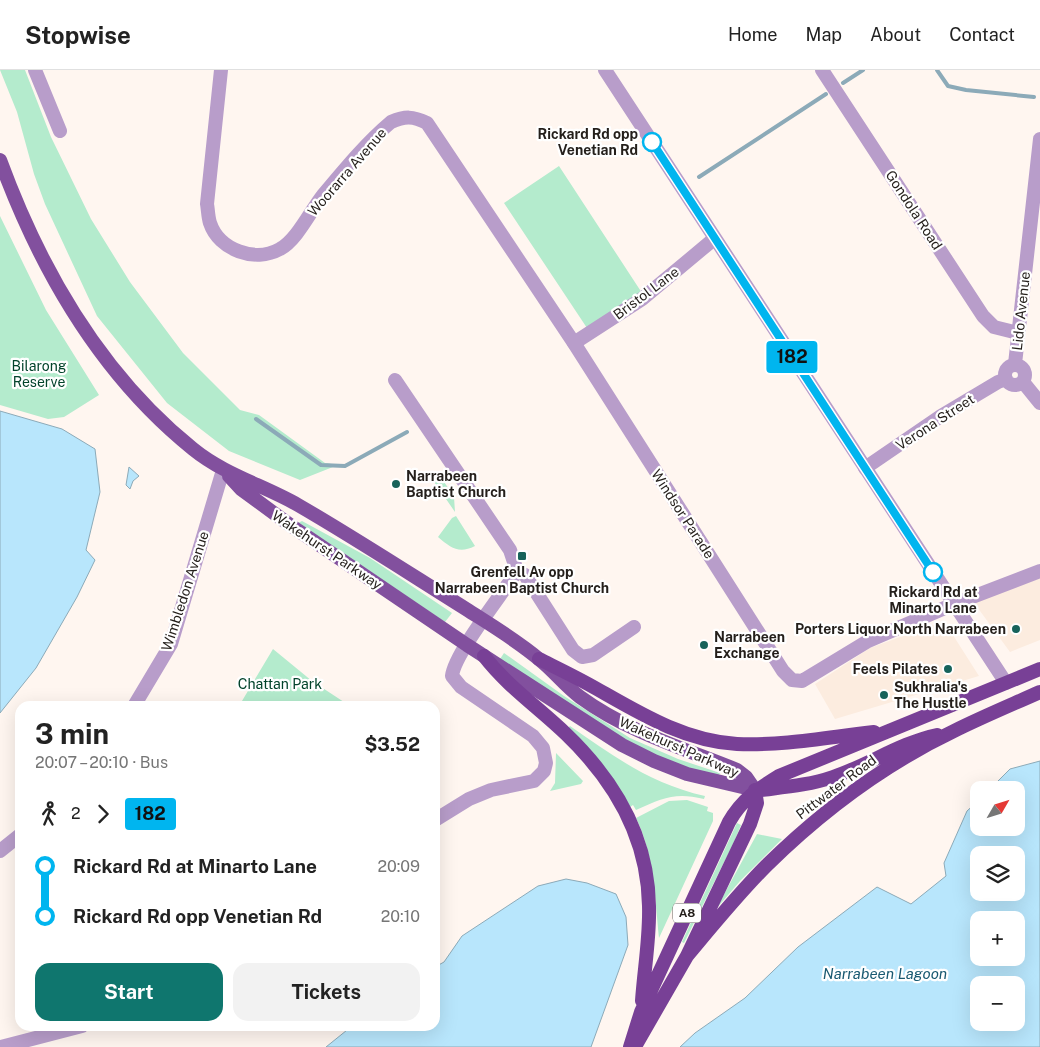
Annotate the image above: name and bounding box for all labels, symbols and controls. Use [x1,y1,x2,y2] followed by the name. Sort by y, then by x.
[25,21,131,49] text: Stopwise
[728,24,778,45] text: Home
[806,24,842,45] text: Map
[870,24,921,45] text: About
[949,24,1015,45] text: Contact
[304,125,390,219] street label: Woorarra Avenue
[538,126,638,158] place label: Rickard Rd opp Venetian Rd
[642,132,662,152] marker: Rickard Rd opp Venetian Rd
[883,167,945,253] street label: Gondola Road
[610,263,682,323] street label: Bristol Lane
[1009,271,1033,351] street label: Lido Avenue
[763,341,821,373] line badge: 182
[776,346,808,367] text: 182
[12,358,67,390] park label: Bilarong Reserve
[893,391,977,453] street label: Verona Street
[648,466,718,562] street label: Windsor Parade
[406,468,506,500] place label: Narrabeen Baptist Church
[390,478,402,490] marker: Narrabeen Baptist Church
[269,507,385,593] street label: Wakehurst Parkway
[158,529,212,653] street label: Wimbledon Avenue
[516,550,528,562] marker: Grenfell Av opp Narrabeen Baptist Church
[923,562,943,582] marker: Rickard Rd at Minarto Lane
[435,564,609,596] place label: Grenfell Av opp Narrabeen Baptist Church
[889,584,978,616] place label: Rickard Rd at Minarto Lane
[795,621,1006,637] place label: Porters Liquor North Narrabeen
[1010,623,1022,635] marker: Porters Liquor North Narrabeen
[714,629,785,661] place label: Narrabeen Exchange
[698,639,710,651] marker: Narrabeen Exchange
[852,661,938,677] place label: Feels Pilates
[942,663,954,675] marker: Feels Pilates
[238,676,322,692] park label: Chattan Park
[894,679,968,711] place label: Sukhralia's The Hustle
[878,689,890,701] marker: Sukhralia's The Hustle
[617,713,742,781] street label: Wakehurst Parkway
[35,717,109,750] text: 3 min
[364,733,420,755] text: $3.52
[793,752,879,822] street label: Pittwater Road
[35,753,168,772] text: 20:07 – 20:10 · Bus
[970,781,1025,836] north arrow
[970,781,1025,1031] map controls
[35,800,63,828] icon: walk
[89,800,117,828] icon: forward
[135,803,166,824] text: 182
[71,804,81,823] text: 2
[970,846,1025,901] button: layers
[73,855,317,877] text: Rickard Rd at Minarto Lane
[377,857,420,876] text: 20:09
[673,904,701,922] road number: A8
[73,905,322,927] text: Rickard Rd opp Venetian Rd
[381,907,420,926] text: 20:10
[970,911,1025,966] button: +
[35,963,223,1021] button: Start
[233,963,420,1021] button: Tickets
[823,965,947,982] water label: Narrabeen Lagoon
[970,976,1025,1031] button: −

